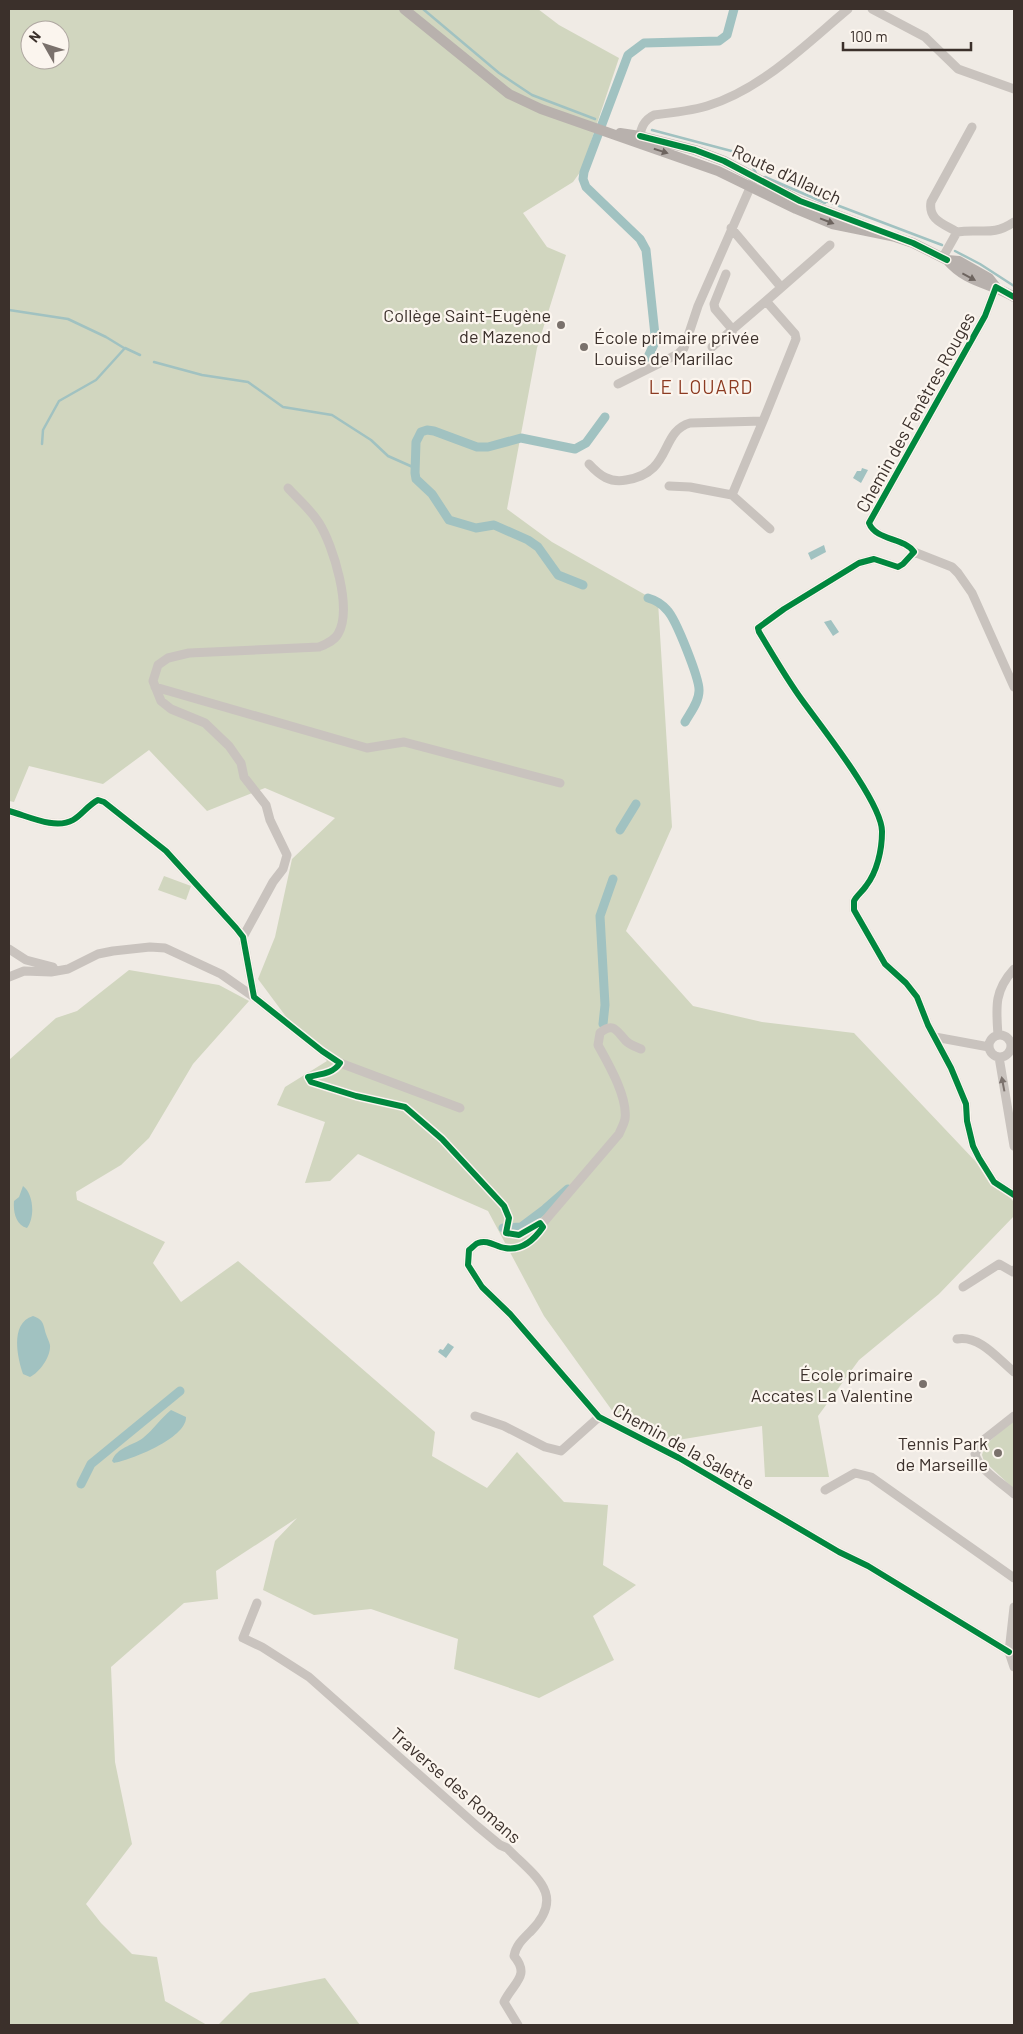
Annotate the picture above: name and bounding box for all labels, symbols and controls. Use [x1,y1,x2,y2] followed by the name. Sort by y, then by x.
[20,20,70,70] north arrow
[843,20,970,52] scale bar
[850,27,888,45] text: 100 m
[25,28,44,45] text: N
[729,139,845,209] street label: Route d'Allauch
[654,148,669,156] one-way arrow
[820,217,835,225] one-way arrow
[962,273,976,281] one-way arrow
[383,304,551,347] place label: Collège Saint-Eugène de Mazenod
[851,308,979,516] street label: Chemin des Fenêtres Rouges
[555,319,567,331] marker: Collège Saint-Eugène de Mazenod
[594,326,759,369] place label: École primaire privée Louise de Marillac
[578,341,590,353] marker: École primaire privée Louise de Marillac
[649,375,753,398] district label: LE LOUARD
[999,1077,1007,1092] one-way arrow
[751,1363,913,1406] place label: École primaire Accates La Valentine
[917,1378,929,1390] marker: École primaire Accates La Valentine
[609,1398,759,1494] street label: Chemin de la Salette
[896,1432,988,1475] place label: Tennis Park de Marseille
[992,1447,1004,1459] marker: Tennis Park de Marseille
[386,1722,526,1848] street label: Traverse des Romans

